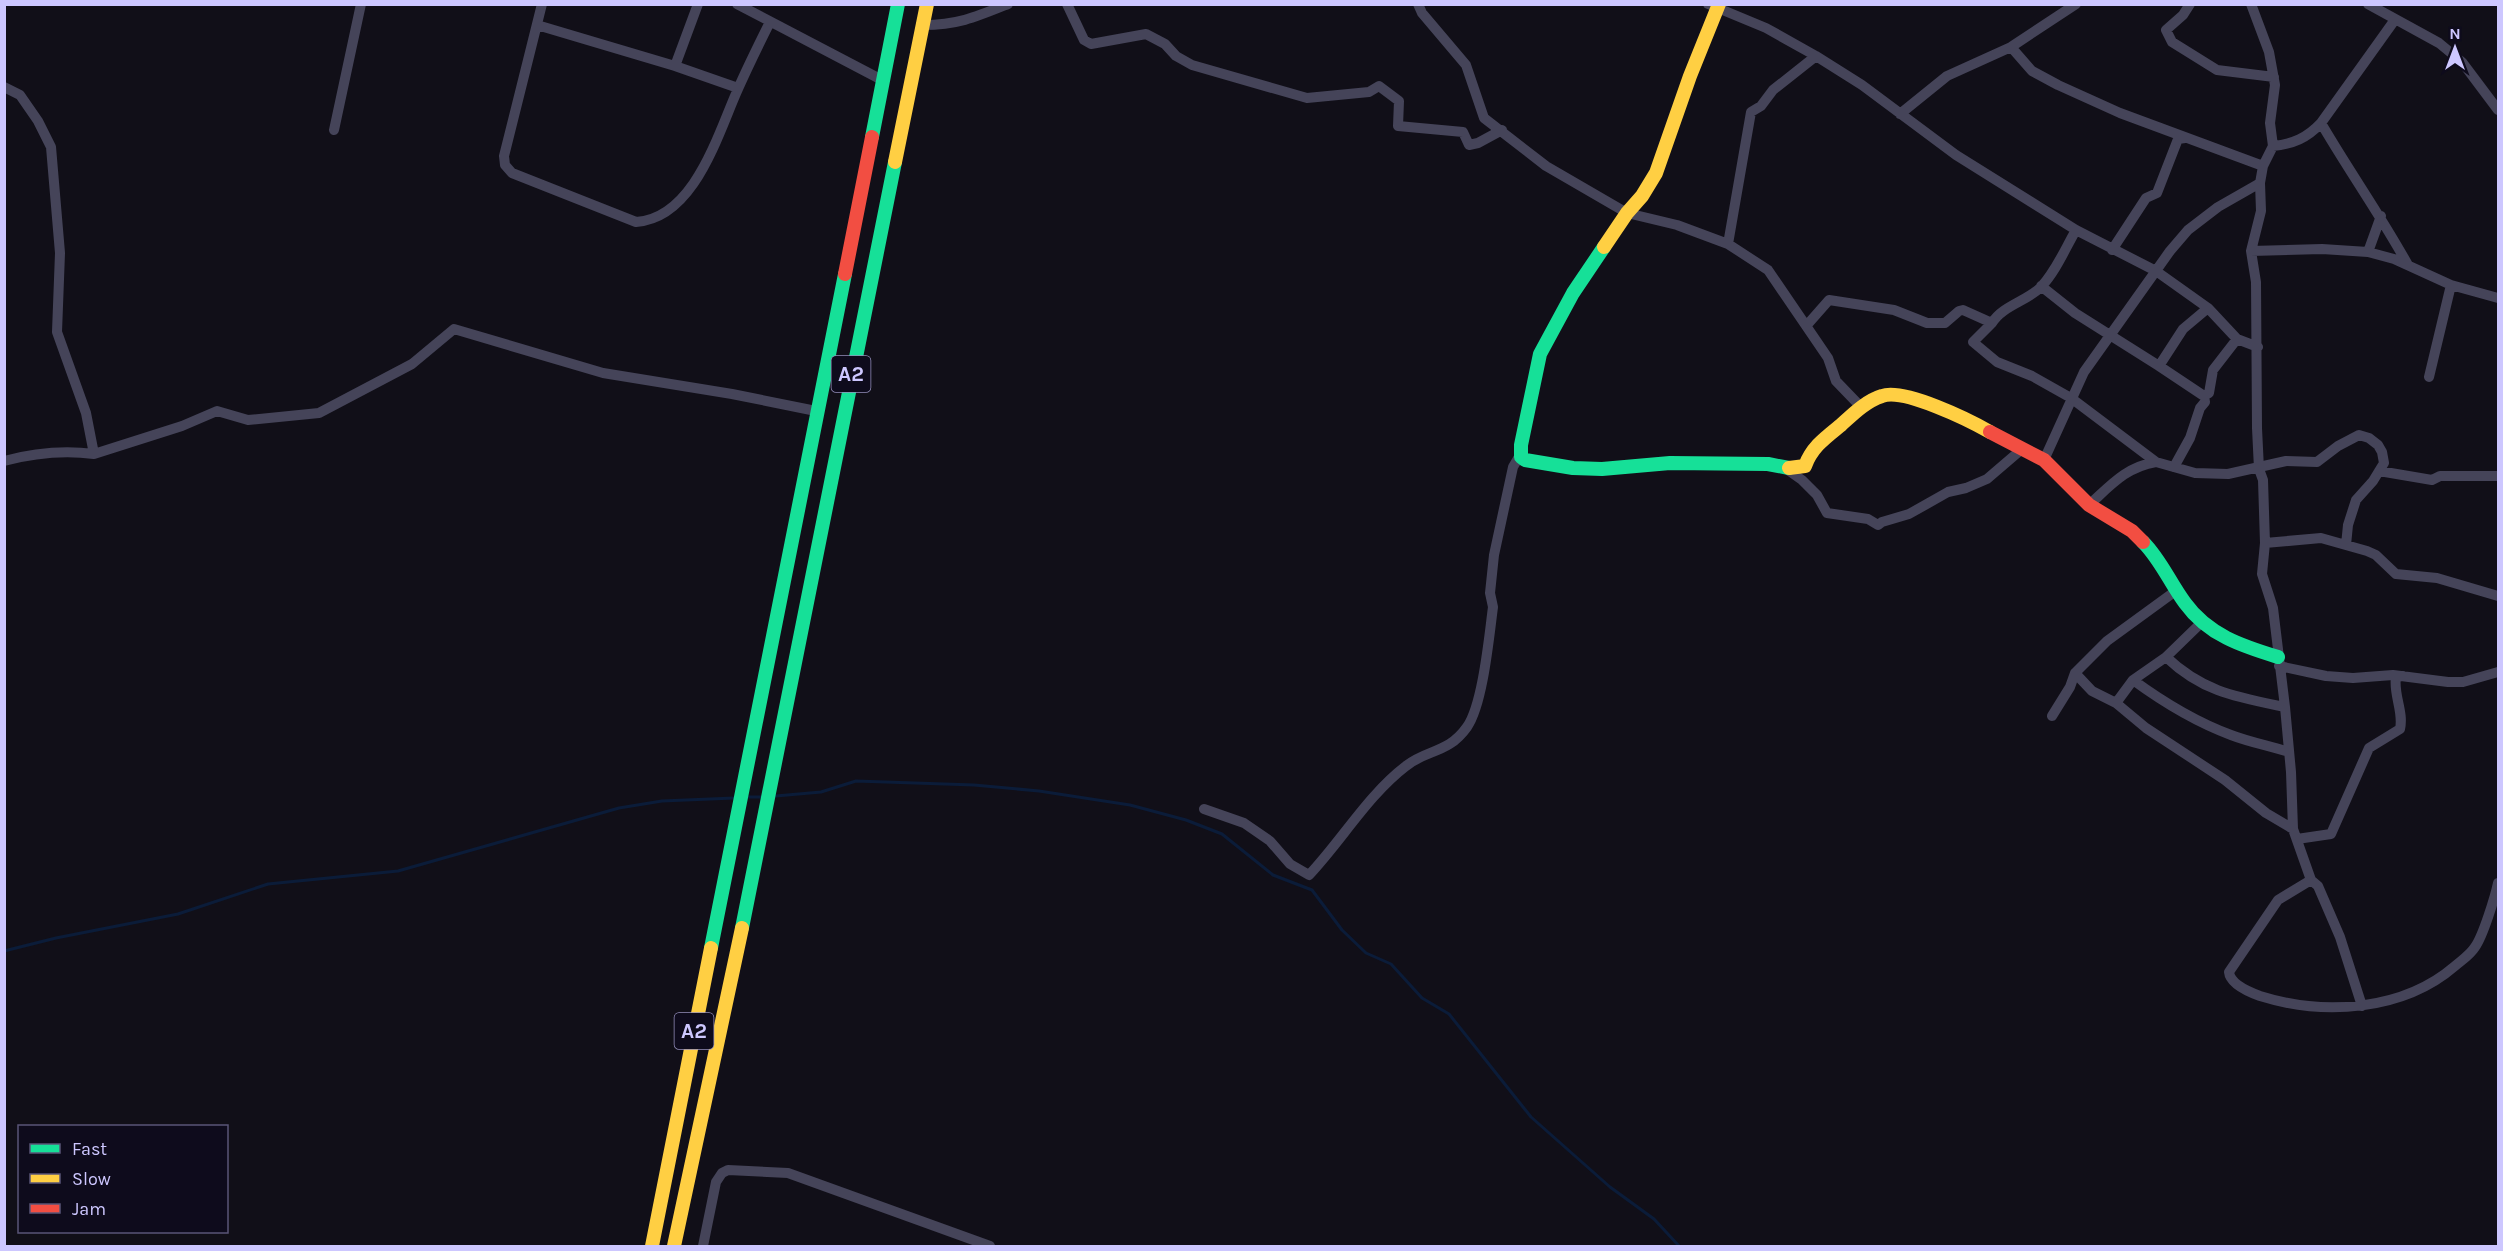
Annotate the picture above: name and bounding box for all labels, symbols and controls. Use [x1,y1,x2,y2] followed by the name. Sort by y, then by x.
[2425,18,2485,78] north arrow
[2449,24,2461,43] text: N
[832,356,870,392] road number: A2
[674,1013,714,1049] road number: A2
[18,1125,228,1233] legend
[72,1138,107,1160] text: Fast
[72,1168,111,1190] text: Slow
[72,1198,106,1220] text: Jam

